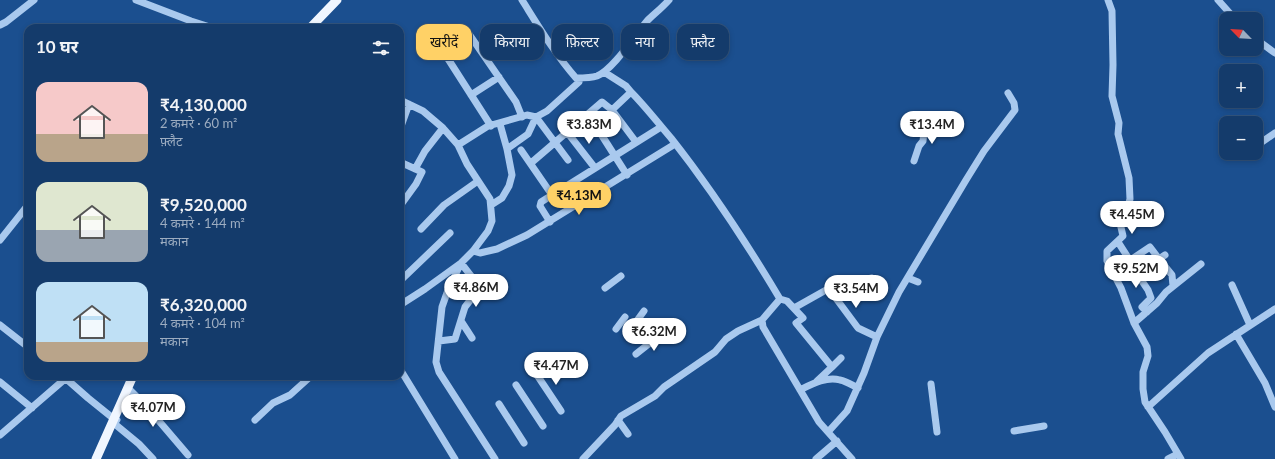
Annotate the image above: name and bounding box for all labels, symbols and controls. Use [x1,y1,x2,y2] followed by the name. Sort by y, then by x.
[1219,12,1263,56] north arrow
[1219,12,1263,160] map controls
[416,24,472,60] chip: खरीदें
[480,24,544,60] chip: किराया
[552,24,613,60] chip: फ़िल्टर
[621,24,669,60] chip: नया
[677,24,729,60] chip: फ़्लैट
[36,36,78,57] text: 10 घर
[370,37,392,59] icon: filters
[1219,64,1263,108] button: +
[160,94,247,115] text: ₹4,130,000
[68,98,116,146] icon: home
[556,111,622,145] pin: ₹3.83M
[899,111,965,145] pin: ₹13.4M
[160,115,237,131] text: 2 कमरे · 60 m²
[566,116,612,132] text: ₹3.83M
[909,116,955,132] text: ₹13.4M
[1219,116,1263,160] button: −
[160,133,183,149] text: फ़्लैट
[546,182,612,216] pin: ₹4.13M
[556,187,602,203] text: ₹4.13M
[160,194,247,215] text: ₹9,520,000
[68,198,116,246] icon: home
[1099,201,1165,235] pin: ₹4.45M
[1109,206,1155,222] text: ₹4.45M
[160,215,245,231] text: 4 कमरे · 144 m²
[160,233,188,249] text: मकान
[1103,255,1169,289] pin: ₹9.52M
[1113,260,1159,276] text: ₹9.52M
[443,274,509,308] pin: ₹4.86M
[823,275,889,309] pin: ₹3.54M
[453,279,499,295] text: ₹4.86M
[833,280,879,296] text: ₹3.54M
[160,294,247,315] text: ₹6,320,000
[68,298,116,346] icon: home
[160,315,245,331] text: 4 कमरे · 104 m²
[621,318,687,352] pin: ₹6.32M
[631,323,677,339] text: ₹6.32M
[160,333,188,349] text: मकान
[523,352,589,386] pin: ₹4.47M
[533,357,579,373] text: ₹4.47M
[120,394,186,428] pin: ₹4.07M
[130,399,176,415] text: ₹4.07M

